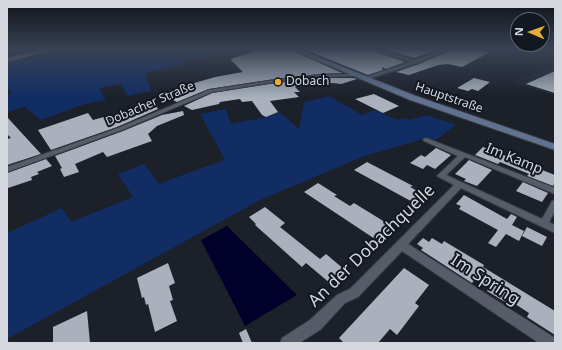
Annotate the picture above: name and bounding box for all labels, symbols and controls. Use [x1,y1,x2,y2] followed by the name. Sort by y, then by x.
[510,12,550,52] north arrow
[511,27,526,36] text: N
[286,75,329,89] place label: Dobach
[273,77,283,87] marker: Dobach
[104,79,196,129] street label: Dobacher Straße
[413,80,485,116] street label: Hauptstraße
[483,140,545,178] street label: Im Kamp
[305,180,439,312] street label: An der Dobachquelle
[447,250,523,310] street label: Im Spring

